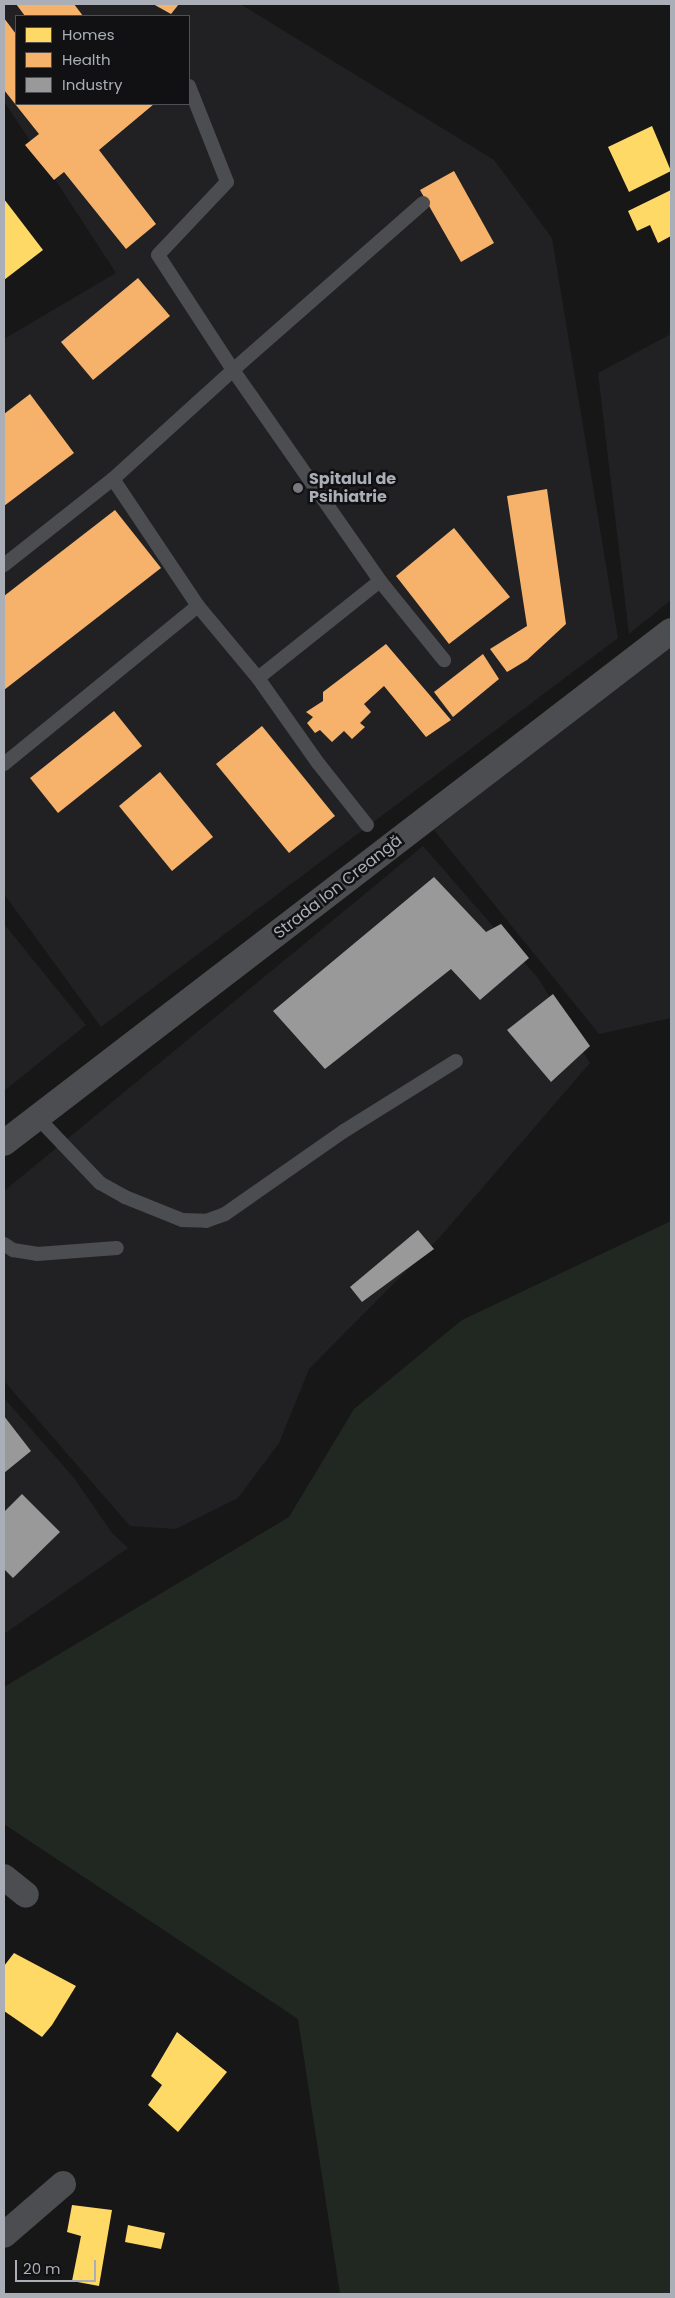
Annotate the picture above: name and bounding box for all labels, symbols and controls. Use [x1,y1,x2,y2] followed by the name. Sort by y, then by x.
[15,15,190,105] legend
[62,24,115,45] text: Homes
[62,49,111,70] text: Health
[62,74,122,95] text: Industry
[309,469,396,507] place label: Spitalul de Psihiatrie
[291,481,305,495] marker: Spitalul de Psihiatrie
[270,831,406,943] street label: Strada Ion Creangă
[18,2250,99,2282] scale bar
[23,2258,61,2279] text: 20 m

